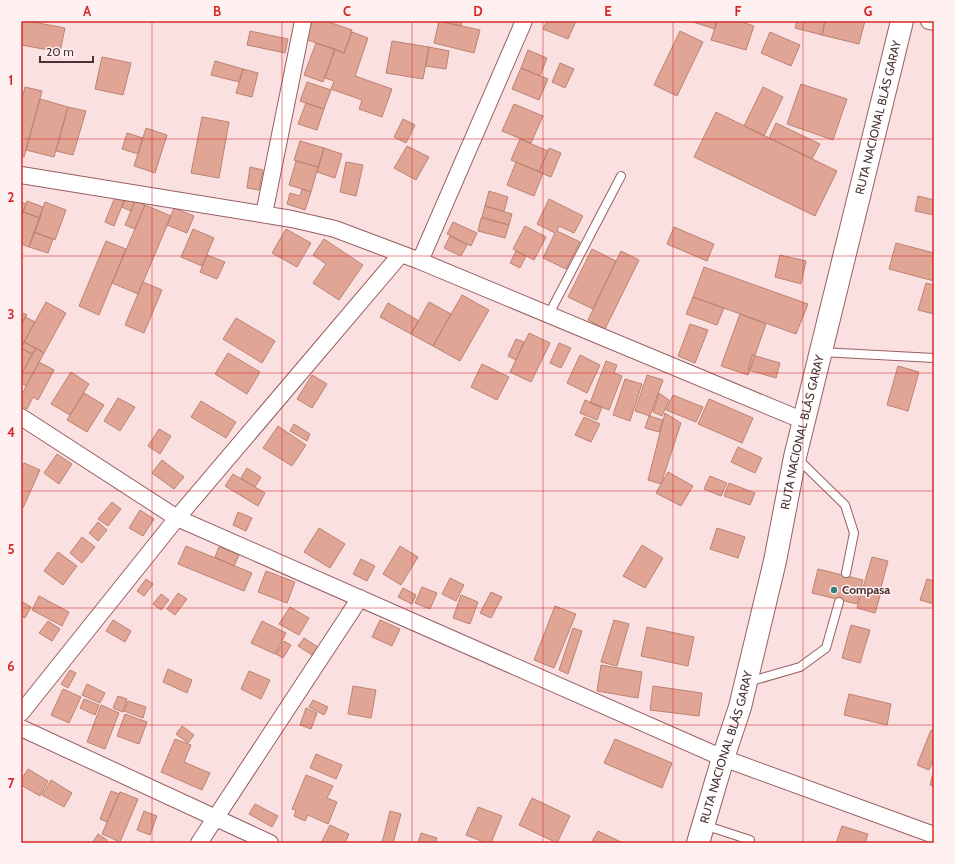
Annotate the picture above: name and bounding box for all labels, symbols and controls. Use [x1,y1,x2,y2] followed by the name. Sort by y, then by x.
[83,3,92,19] text: A
[213,3,221,19] text: B
[343,3,351,19] text: C
[473,3,483,19] text: D
[604,3,612,19] text: E
[735,3,742,19] text: F
[864,3,873,19] text: G
[40,38,93,64] scale bar
[852,39,904,196] street label: RUTA NACIONAL BLÁS GARAY
[46,44,74,59] text: 20 m
[9,72,13,88] text: 1
[8,189,15,205] text: 2
[7,306,15,322] text: 3
[777,353,827,511] street label: RUTA NACIONAL BLÁS GARAY
[7,424,15,440] text: 4
[8,541,15,557] text: 5
[842,582,890,597] place label: Compasa
[829,585,839,595] marker: Compasa
[7,658,15,674] text: 6
[696,669,755,825] street label: RUTA NACIONAL BLÁS GARAY
[8,775,15,791] text: 7

